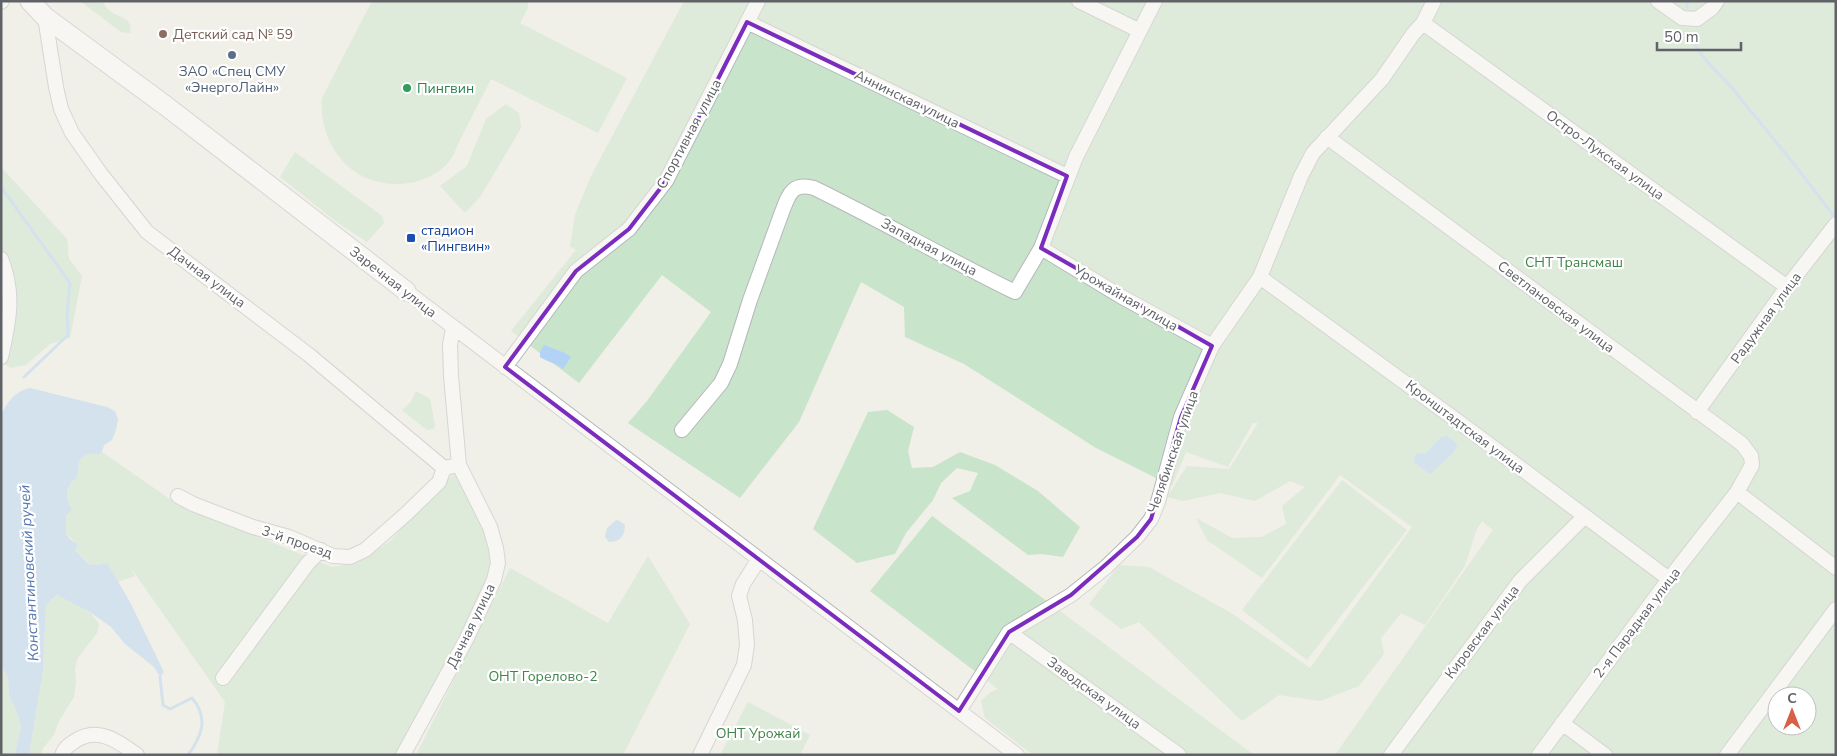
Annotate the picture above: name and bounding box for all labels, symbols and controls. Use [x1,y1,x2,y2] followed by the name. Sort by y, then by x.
[1657,20,1741,52] scale bar
[173,25,293,44] place label: Детский сад № 59
[1664,27,1699,47] text: 50 m
[157,28,169,40] marker: Детский сад № 59
[226,49,238,61] marker: ЗАО «Спец СМУ «ЭнергоЛайн»
[179,62,286,97] place label: ЗАО «Спец СМУ «ЭнергоЛайн»
[851,65,963,133] street label: Аннинская улица
[652,76,726,192] street label: Спортивная улица
[417,79,474,98] place label: Пингвин
[401,82,413,94] marker: Пингвин
[1542,106,1668,204] street label: Остро-Лукская улица
[878,214,980,280] street label: Западная улица
[421,221,490,256] place label: стадион «Пингвин»
[405,232,417,244] marker: стадион «Пингвин»
[164,242,250,312] street label: Дачная улица
[345,242,441,322] street label: Заречная улица
[1525,253,1623,272] park label: СНТ Трансмаш
[1494,257,1618,357] street label: Светлановская улица
[1070,260,1182,336] street label: Урожайная улица
[1726,268,1806,368] street label: Радужная улица
[1402,376,1528,478] street label: Кронштадтская улица
[1143,388,1203,516] street label: Челябинская улица
[14,484,44,662] water label: Константиновский ручей
[259,521,335,563] street label: 3-й проезд
[1589,564,1685,682] street label: 2-я Парадная улица
[442,580,500,672] street label: Дачная улица
[1440,581,1524,683] street label: Кировская улица
[1043,652,1145,734] street label: Заводская улица
[488,667,598,686] park label: ОНТ Горелово-2
[1767,686,1817,736] north arrow
[1787,689,1797,708] text: С
[716,724,800,743] park label: ОНТ Урожай

